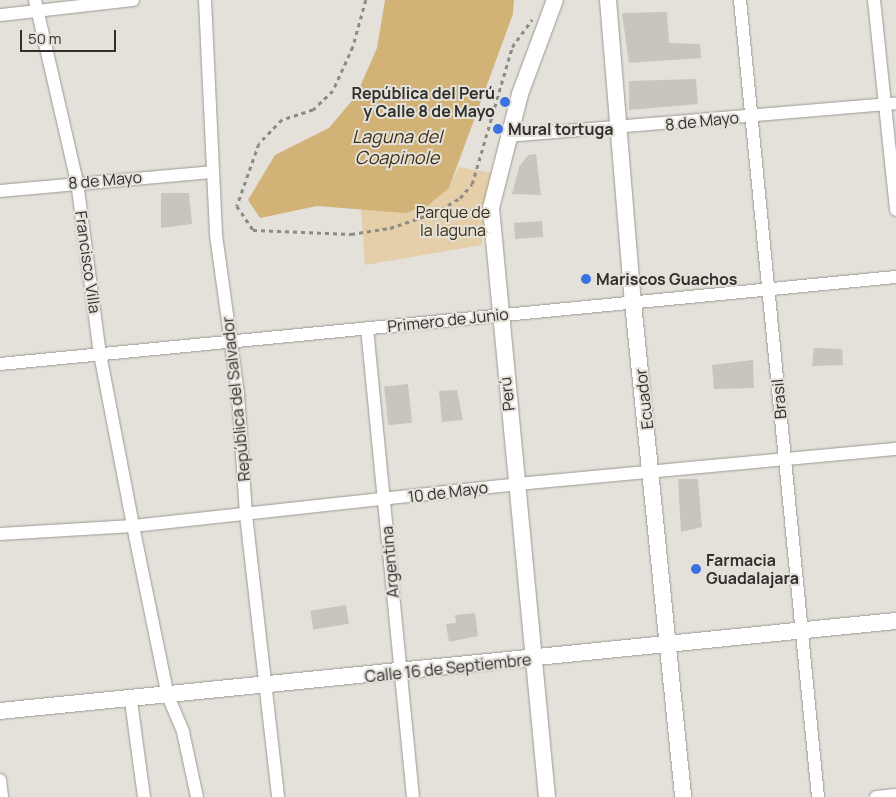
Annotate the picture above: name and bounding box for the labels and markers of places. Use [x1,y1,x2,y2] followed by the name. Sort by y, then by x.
[352,83,495,121] place label: República del Perú y Calle 8 de Mayo
[499,96,511,108] marker: República del Perú y Calle 8 de Mayo
[508,119,614,139] place label: Mural tortuga
[492,123,504,135] marker: Mural tortuga
[596,269,737,289] place label: Mariscos Guachos
[580,273,592,285] marker: Mariscos Guachos
[706,550,799,588] place label: Farmacia Guadalajara
[690,563,702,575] marker: Farmacia Guadalajara

